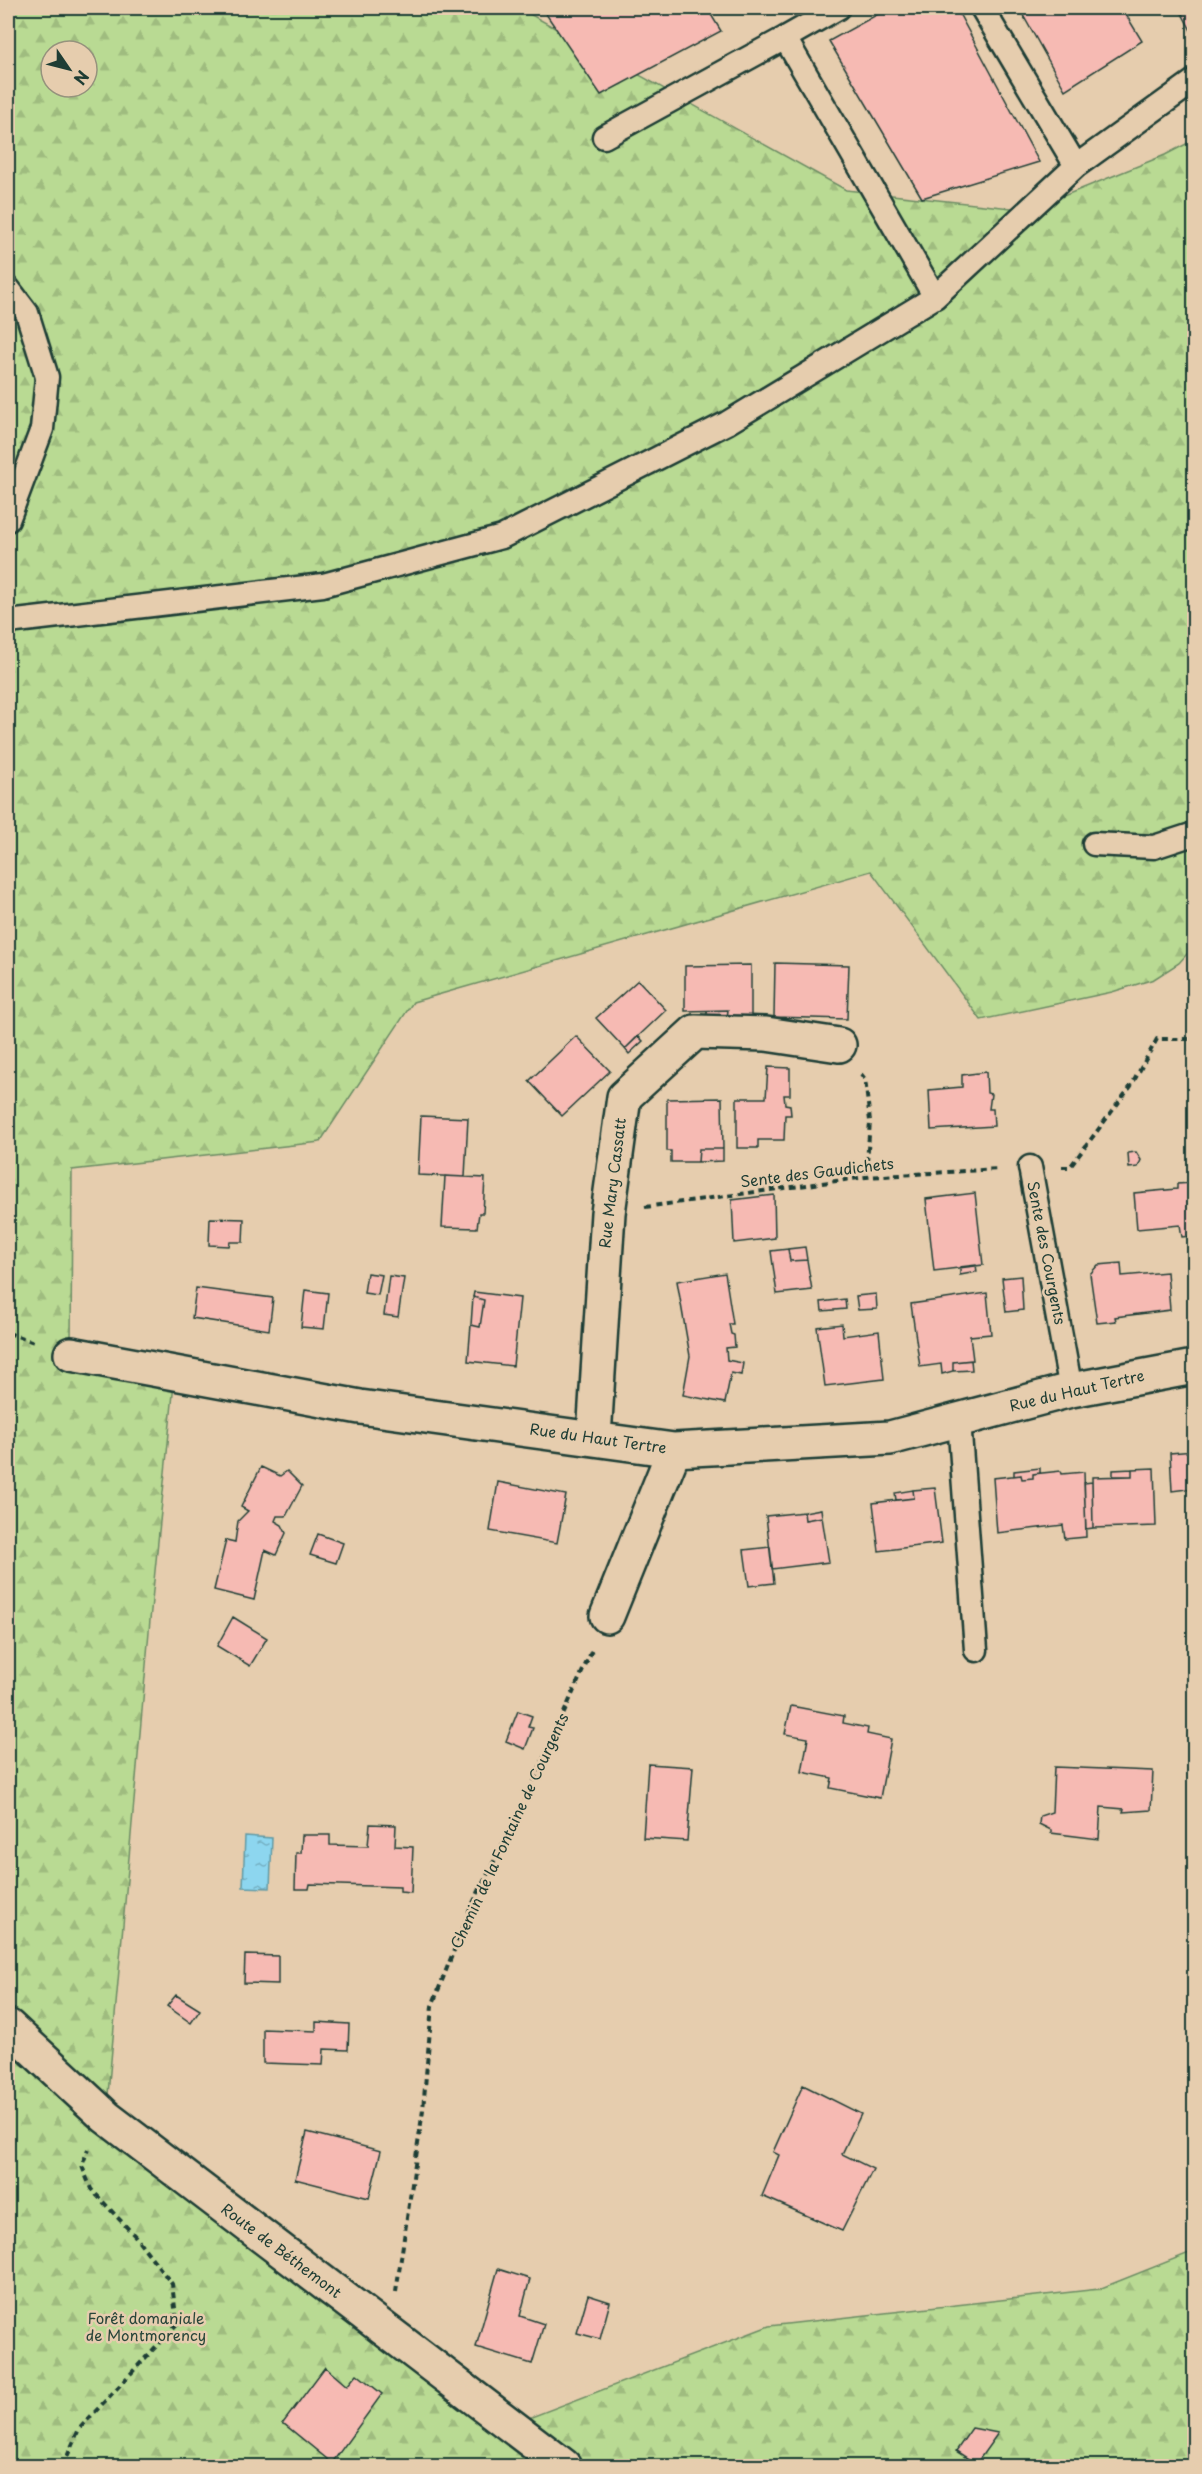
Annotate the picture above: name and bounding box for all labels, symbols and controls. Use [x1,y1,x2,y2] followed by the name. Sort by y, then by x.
[39,39,99,99] north arrow
[69,66,96,90] text: N
[592,1116,631,1249] street label: Rue Mary Cassatt
[739,1151,895,1192] street label: Sente des Gaudichets
[1022,1179,1073,1327] street label: Sente des Courgents
[1007,1363,1146,1416] street label: Rue du Haut Tertre
[528,1417,668,1459] street label: Rue du Haut Tertre
[444,1709,573,1952] street label: Chemin de la Fontaine de Courgents
[217,2197,347,2303] street label: Route de Béthemont
[86,2306,206,2346] park label: Forêt domaniale de Montmorency

